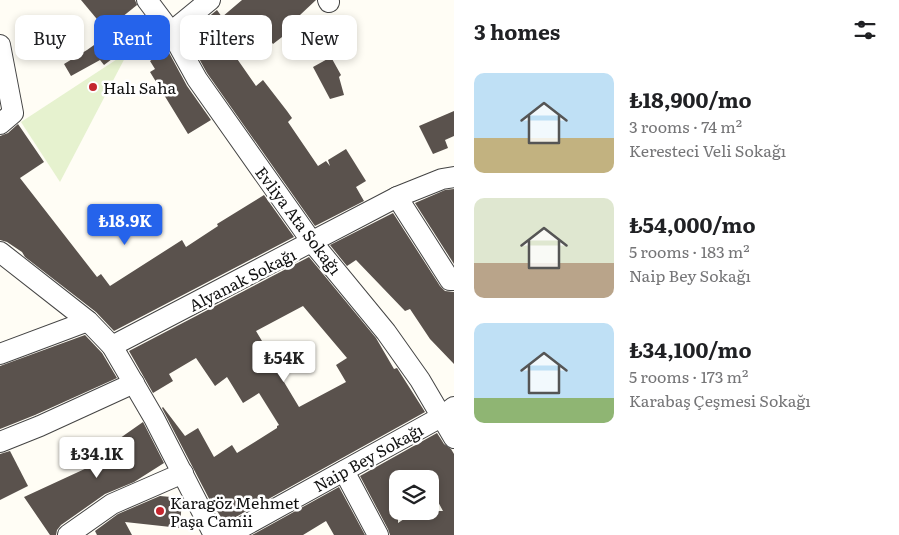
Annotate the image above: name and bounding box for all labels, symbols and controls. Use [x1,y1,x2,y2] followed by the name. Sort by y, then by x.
[15,15,84,60] chip: Buy
[94,15,170,60] chip: Rent
[180,15,272,60] chip: Filters
[282,15,357,60] chip: New
[474,15,560,46] text: 3 homes
[851,16,879,44] icon: filters
[103,75,176,99] place label: Halı Saha
[87,81,99,93] marker: Halı Saha
[629,83,752,114] text: ₺18,900/mo
[514,93,574,153] icon: home
[629,114,742,138] text: 3 rooms · 74 m²
[629,138,786,162] text: Keresteci Veli Sokağı
[250,161,348,279] street label: Evliya Ata Sokağı
[84,204,166,246] pin: ₺18.9K
[98,208,152,232] text: ₺18.9K
[629,208,756,239] text: ₺54,000/mo
[514,218,574,278] icon: home
[629,239,750,263] text: 5 rooms · 183 m²
[184,242,300,316] street label: Alyanak Sokağı
[629,263,751,287] text: Naip Bey Sokağı
[629,333,752,364] text: ₺34,100/mo
[254,340,314,383] pin: ₺54K
[514,343,574,403] icon: home
[263,345,305,369] text: ₺54K
[629,364,748,388] text: 5 rooms · 173 m²
[629,388,811,412] text: Karabaş Çeşmesi Sokağı
[309,417,427,497] street label: Naip Bey Sokağı
[56,436,138,479] pin: ₺34.1K
[70,441,124,465] text: ₺34.1K
[389,470,439,520] map controls
[389,470,439,520] button: layers
[170,490,300,532] place label: Karagöz Mehmet Paşa Camii
[154,505,166,517] marker: Karagöz Mehmet Paşa Camii

